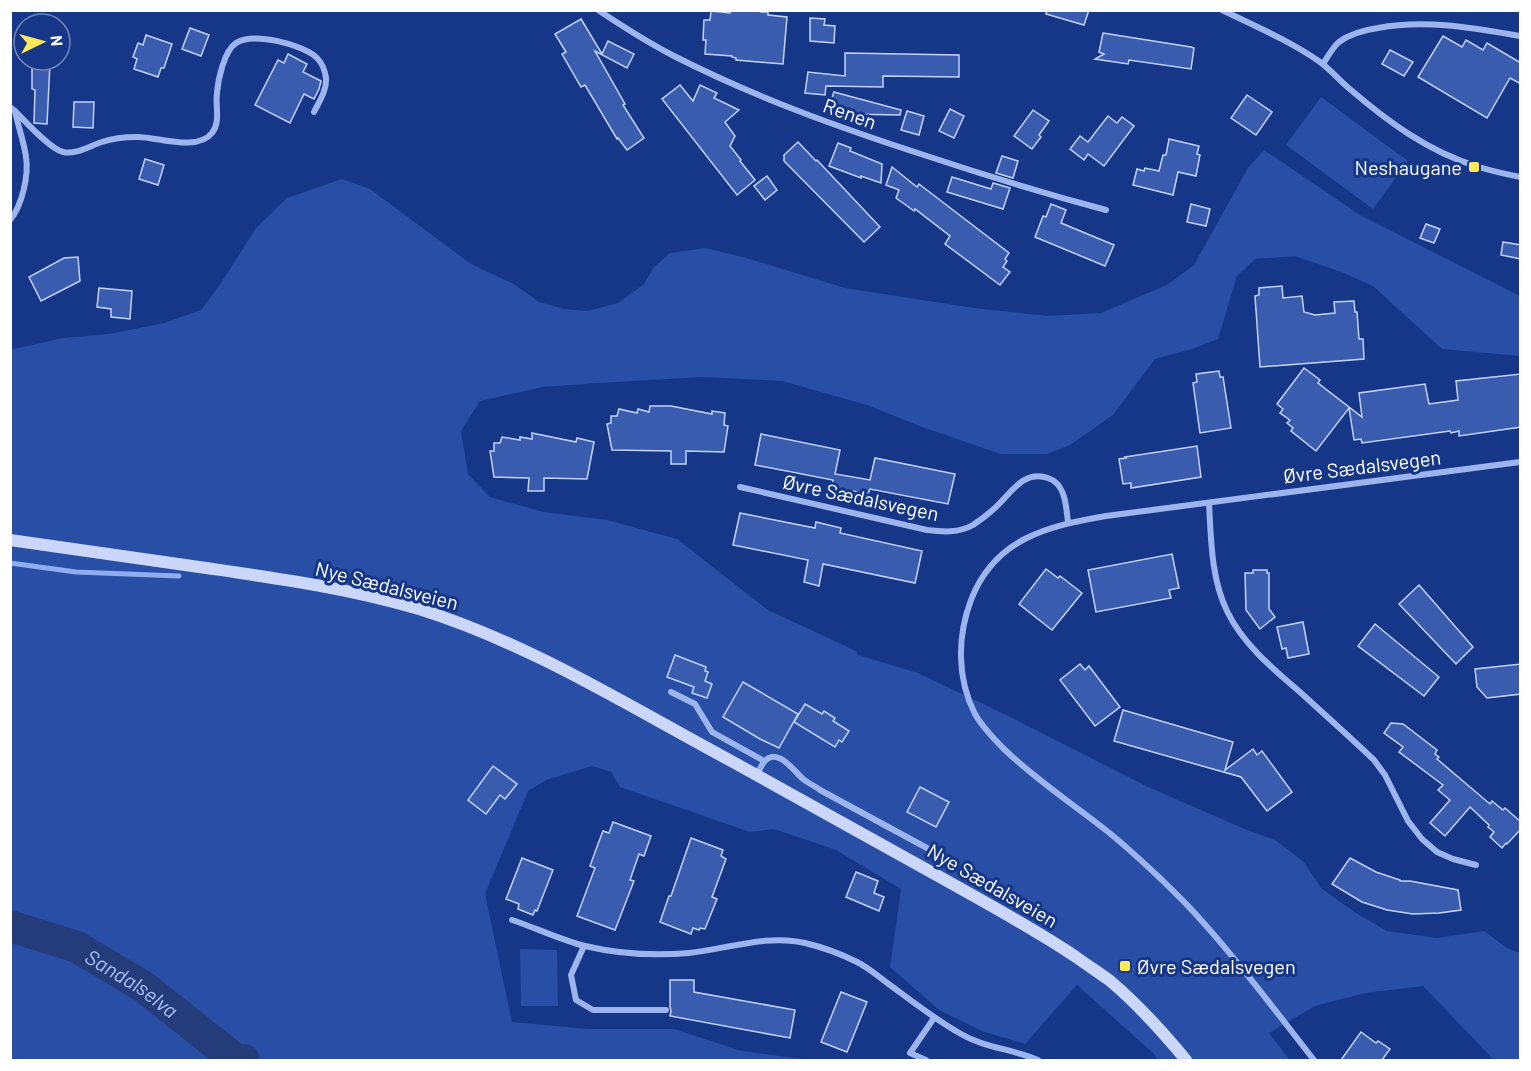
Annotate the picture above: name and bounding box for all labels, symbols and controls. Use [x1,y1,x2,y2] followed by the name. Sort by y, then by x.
[12,12,72,72] north arrow
[48,35,67,47] text: N
[820,92,880,134] street label: Renen
[1354,155,1462,179] place label: Neshaugane
[1467,160,1481,174] marker: Neshaugane
[1282,444,1442,488] street label: Øvre Sædalsvegen
[781,469,941,525] street label: Øvre Sædalsvegen
[313,556,461,614] street label: Nye Sædalsveien
[924,838,1062,932] street label: Nye Sædalsveien
[81,943,184,1022] water label: Sandalselva
[1137,954,1296,978] place label: Øvre Sædalsvegen
[1118,959,1132,973] marker: Øvre Sædalsvegen

